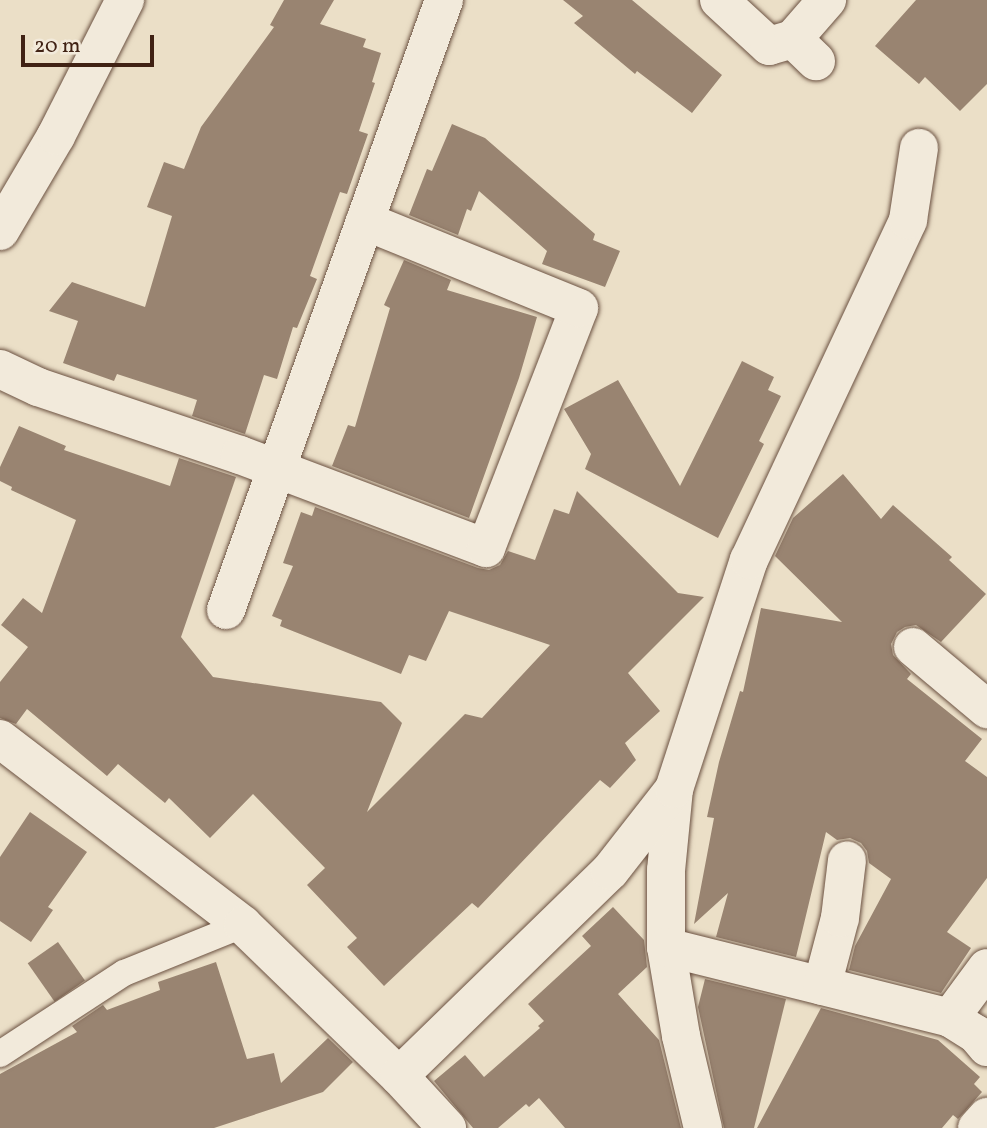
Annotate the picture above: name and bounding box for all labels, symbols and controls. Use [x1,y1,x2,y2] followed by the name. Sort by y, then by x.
[24,21,158,65] scale bar
[34,32,80,61] text: 20 m

